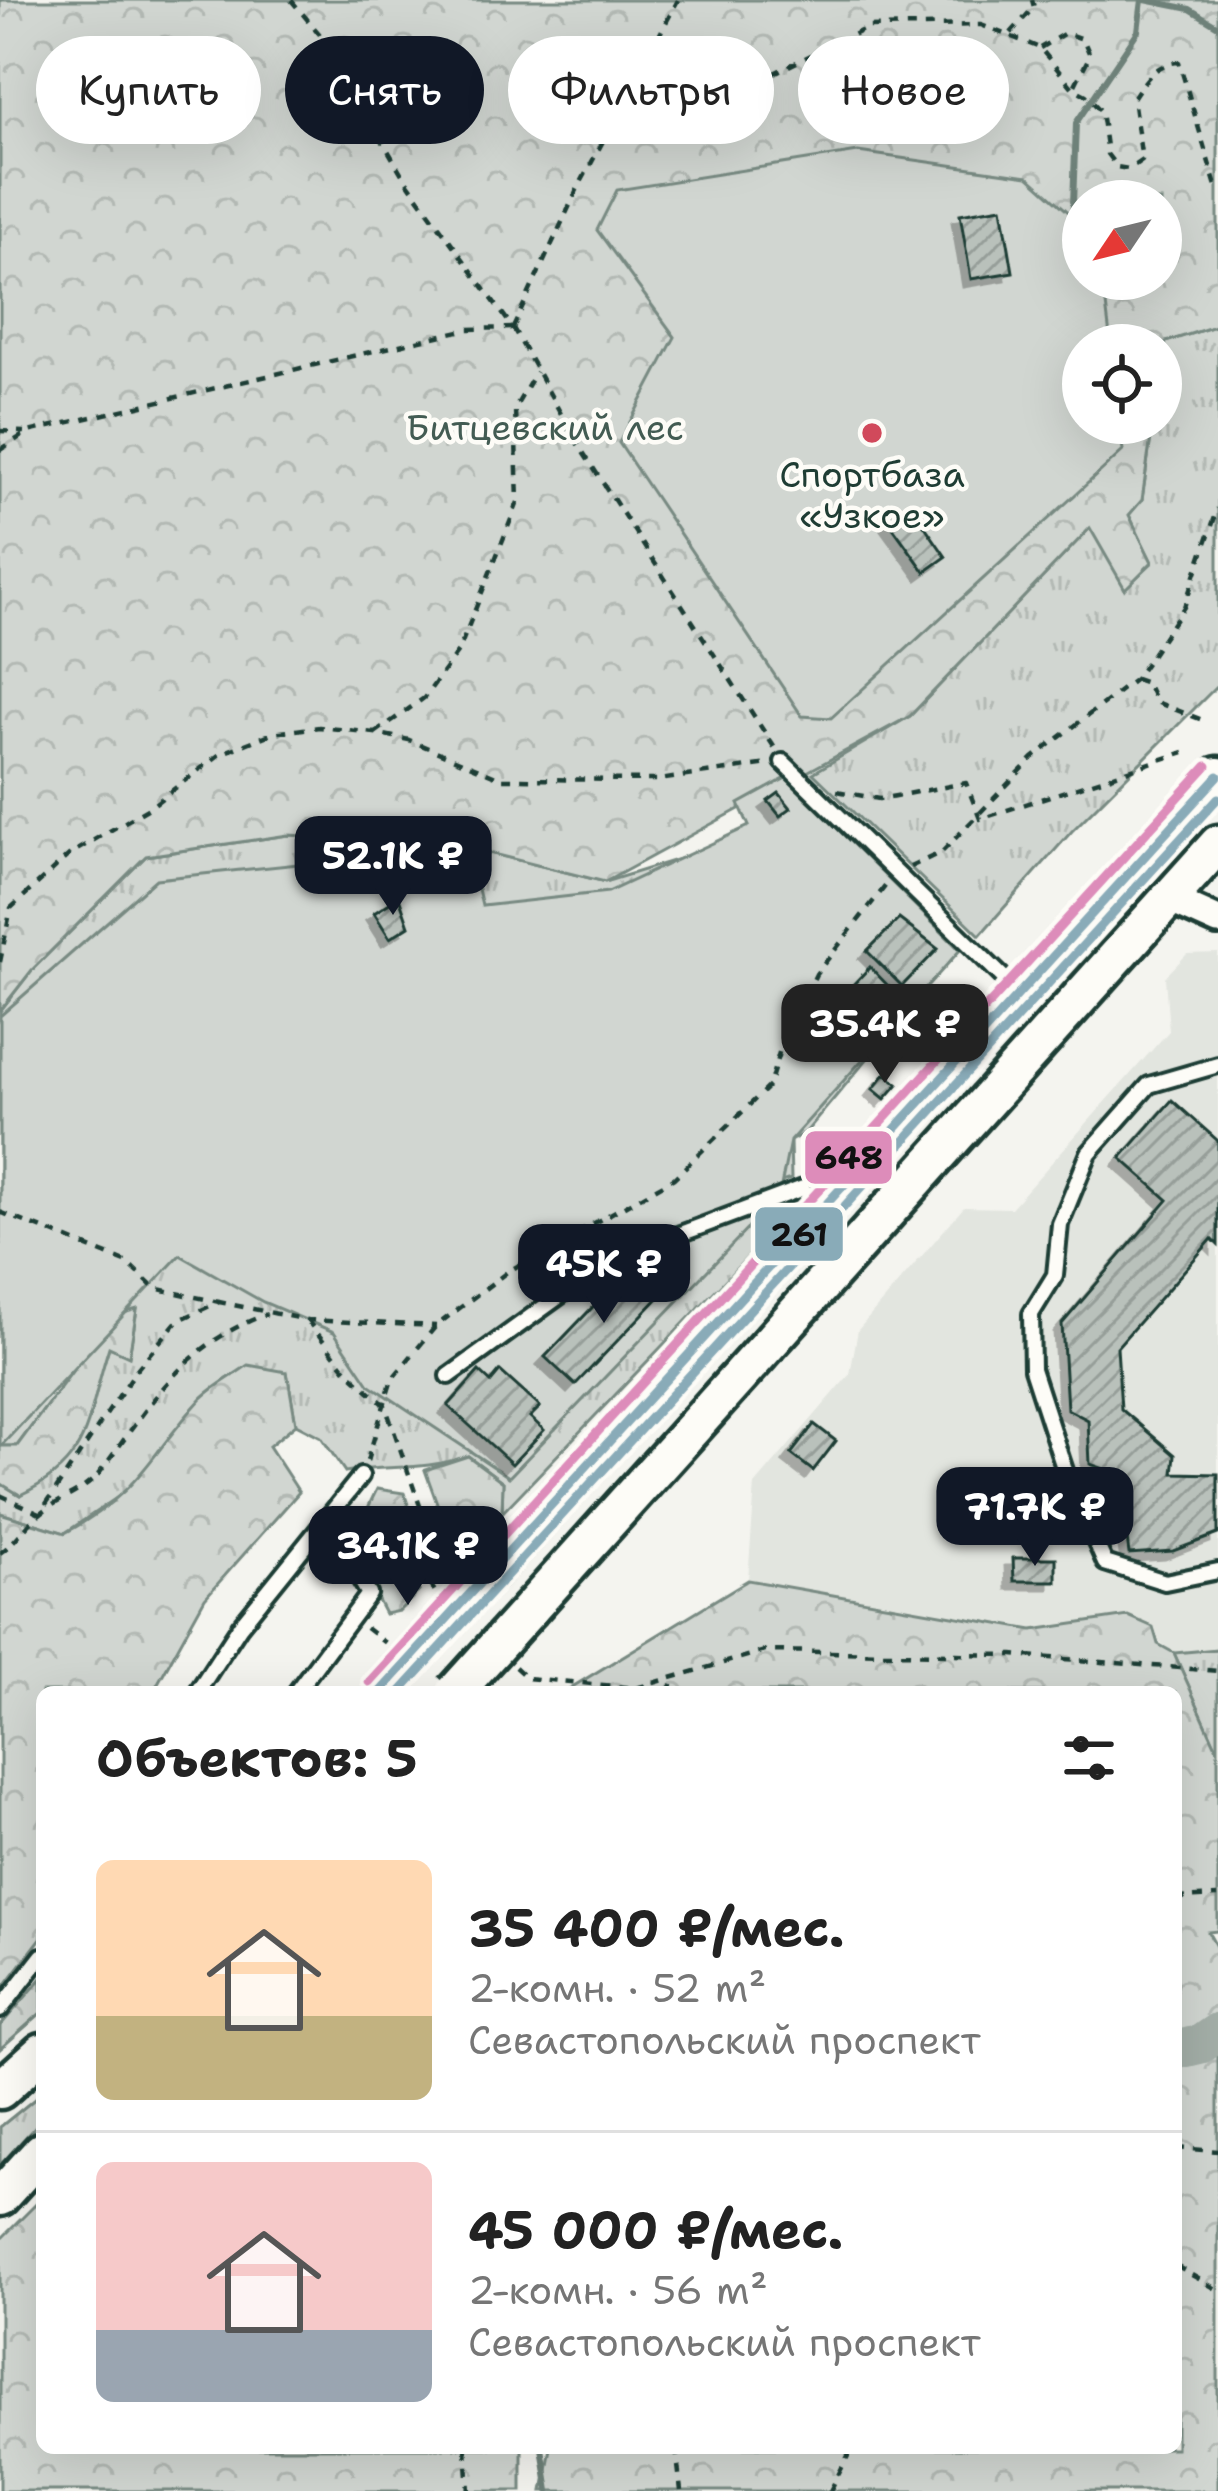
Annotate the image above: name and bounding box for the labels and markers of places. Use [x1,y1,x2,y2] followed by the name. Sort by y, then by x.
[859,420,885,446] marker: Спортбаза «Узкое»
[779,450,965,540] place label: Спортбаза «Узкое»
[282,816,504,918] pin: 52.1K ₽
[774,984,996,1086] pin: 35.4K ₽
[520,1224,688,1326] pin: 45K ₽
[924,1467,1146,1569] pin: 71.7K ₽
[297,1506,519,1608] pin: 34.1K ₽

